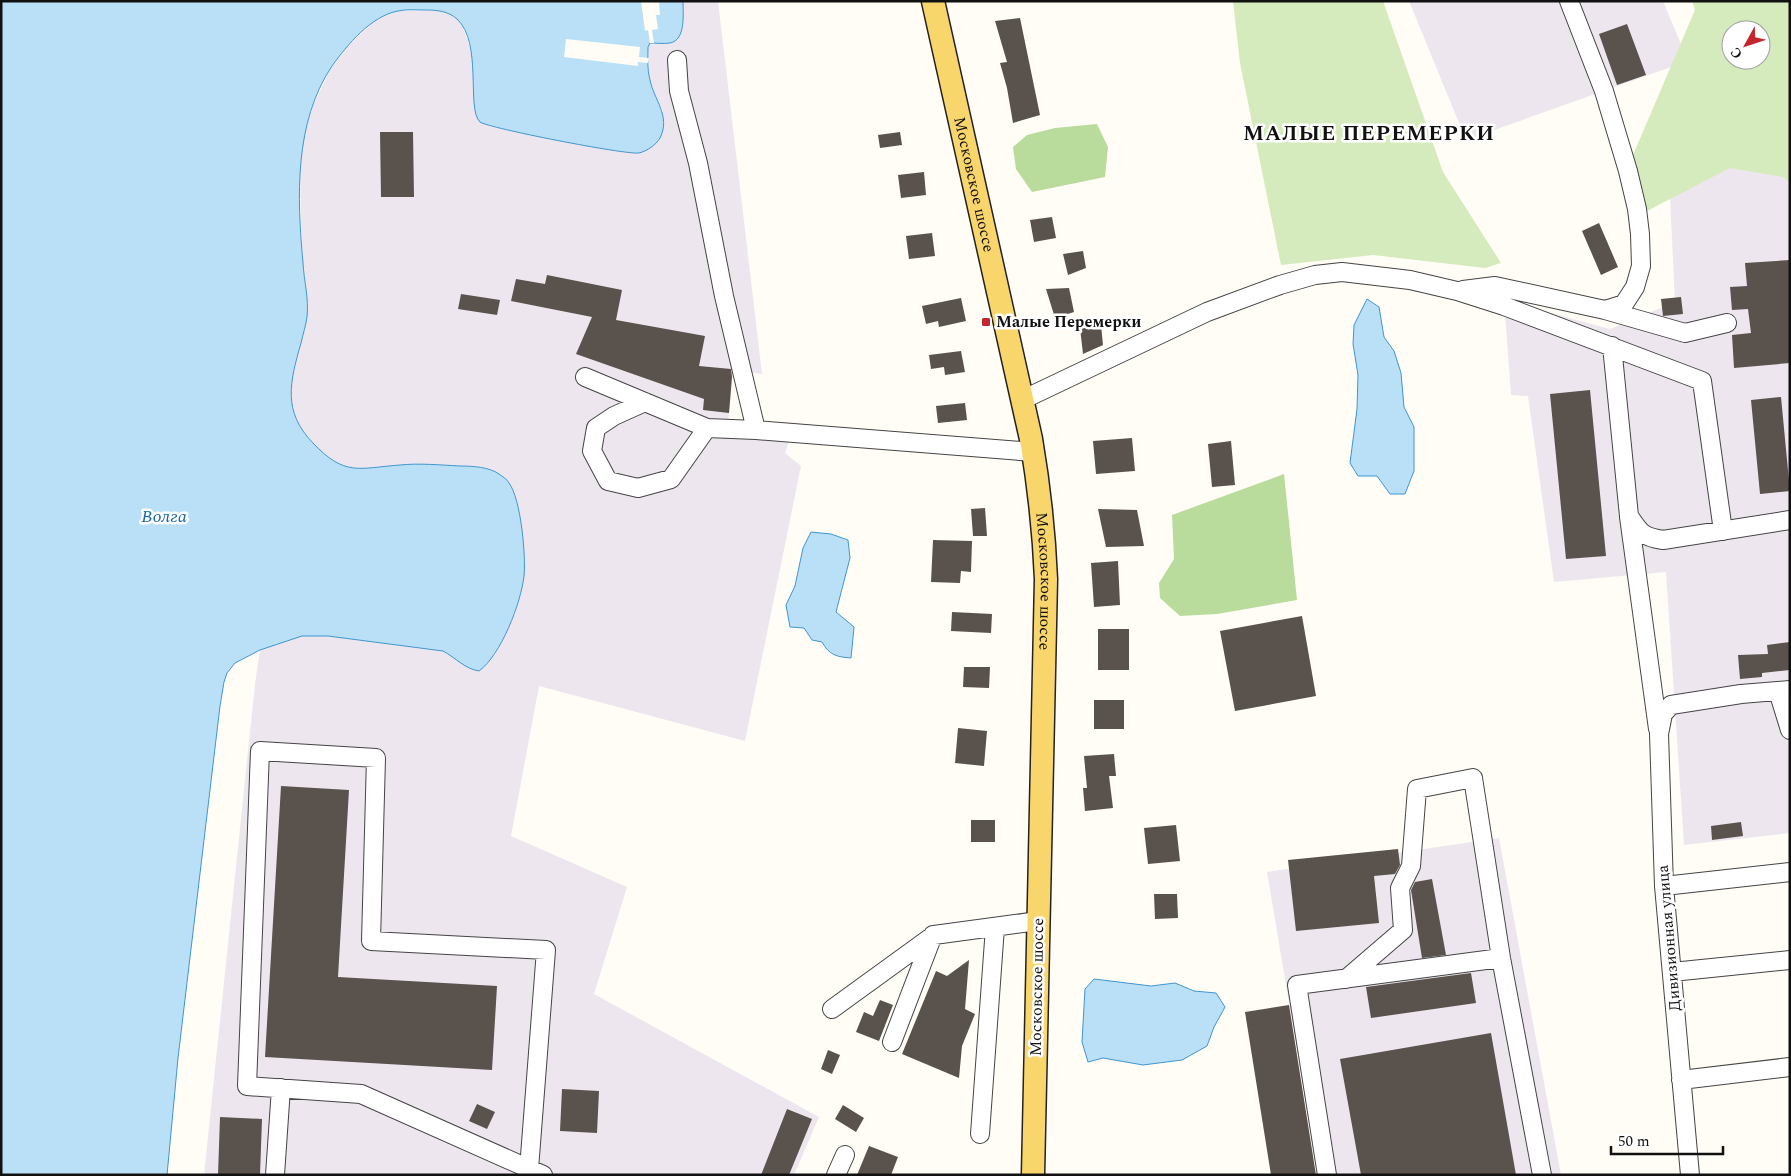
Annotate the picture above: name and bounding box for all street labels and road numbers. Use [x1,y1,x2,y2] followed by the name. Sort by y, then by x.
[947,114,1001,255] street label: Московское шоссе
[1029,511,1058,651] street label: Московское шоссе
[1651,864,1687,1012] street label: Дивизионная улица
[1024,918,1050,1056] street label: Московское шоссе

